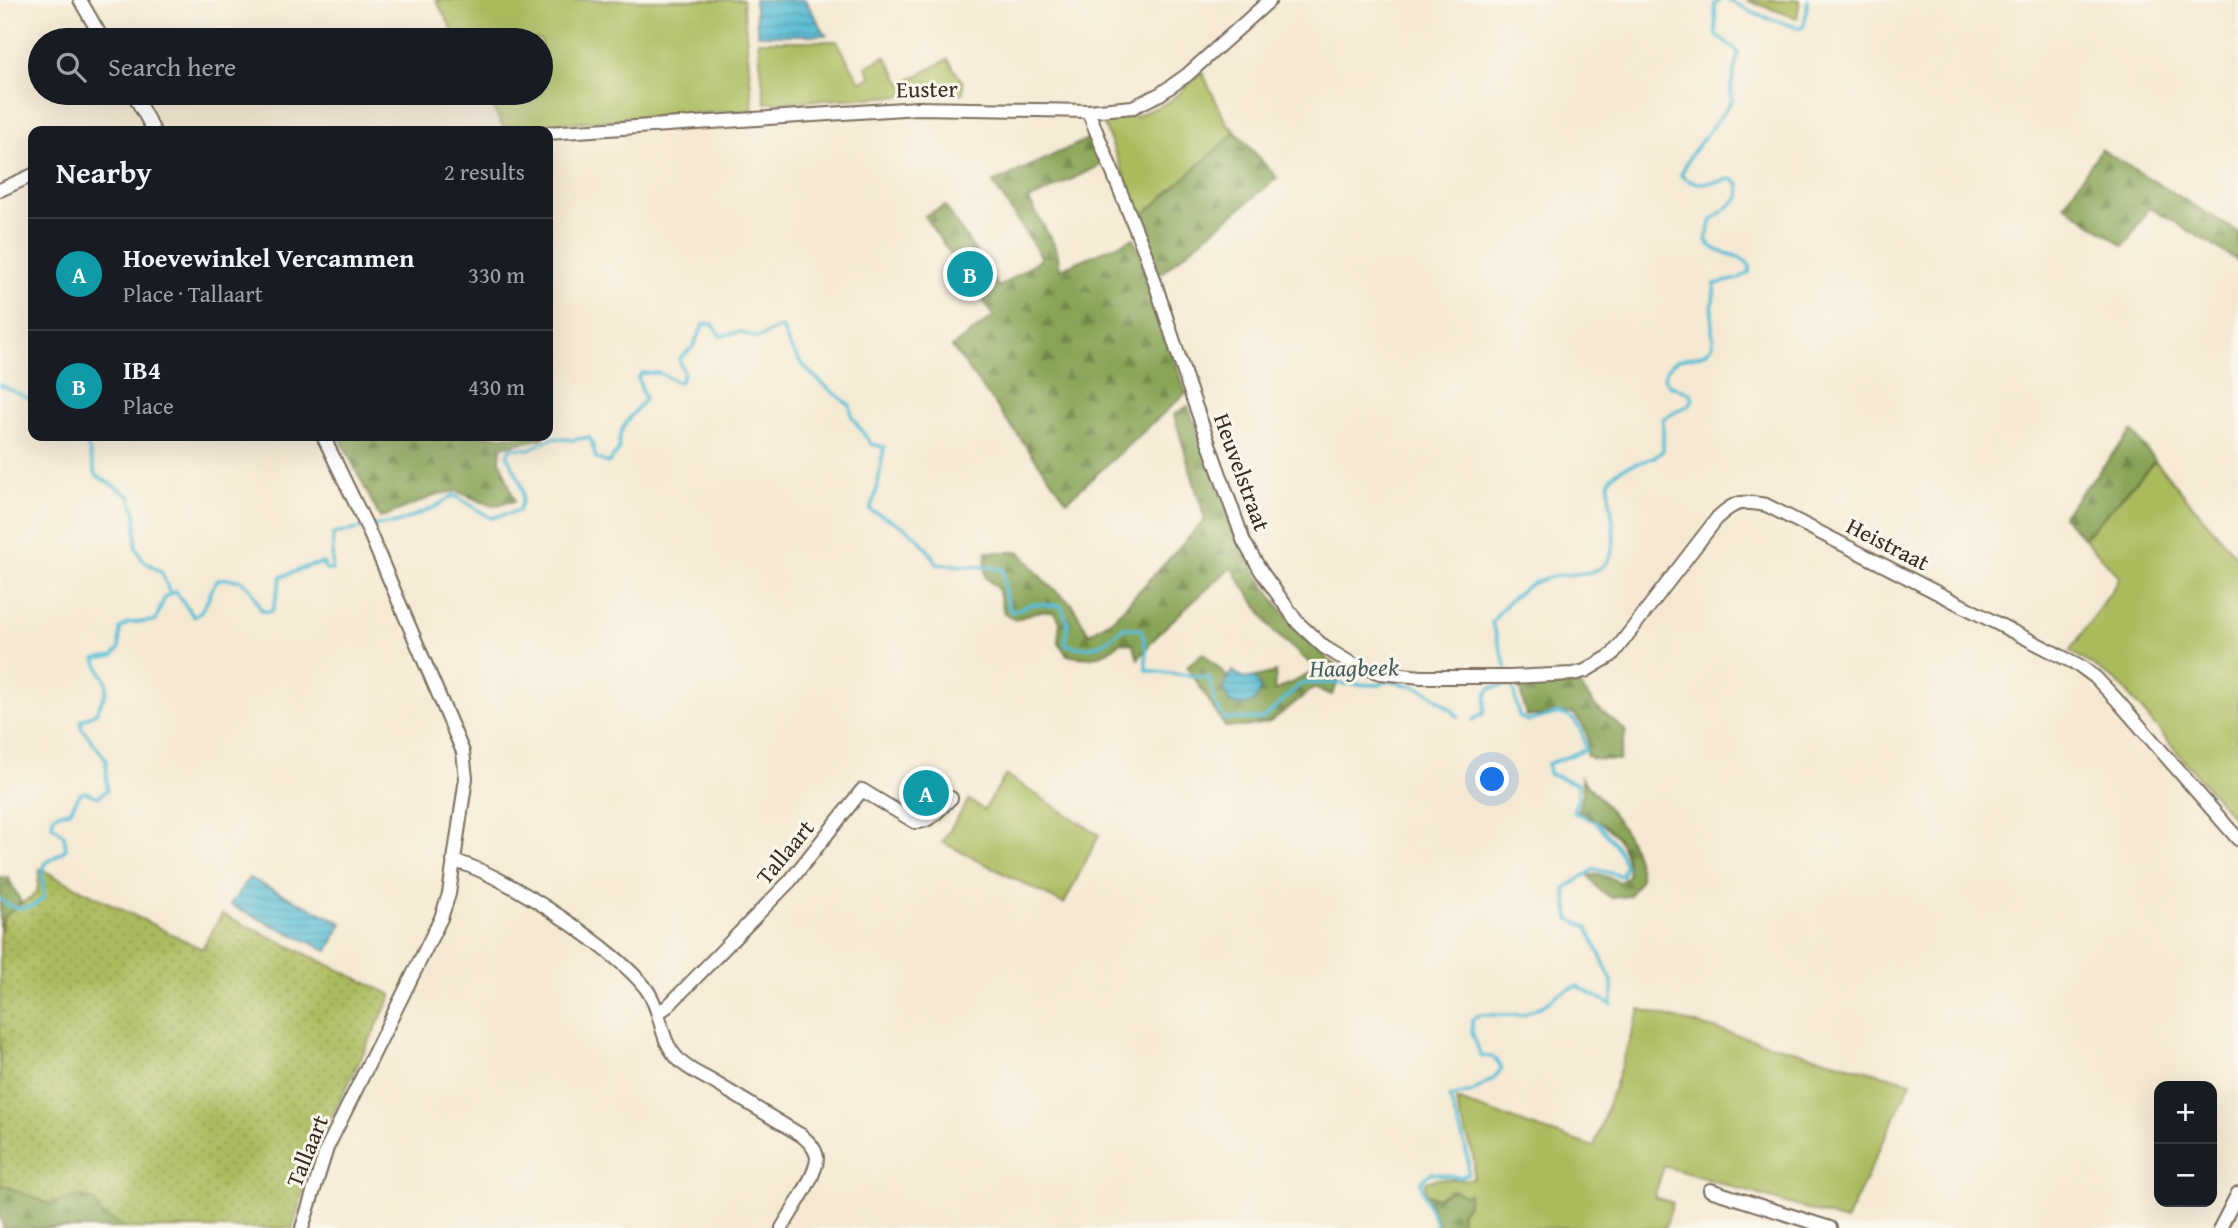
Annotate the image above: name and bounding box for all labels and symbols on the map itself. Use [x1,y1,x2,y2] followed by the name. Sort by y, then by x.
[896,71,959,106] street label: Euster
[947,248,993,300] pin: B
[1206,408,1279,535] street label: Heuvelstraat
[1841,509,1935,578] street label: Heistraat
[1308,649,1399,686] water label: Haagbeek
[1475,762,1509,796] your location
[903,767,949,819] pin: A
[748,812,821,891] street label: Tallaart
[277,1110,336,1192] street label: Tallaart

